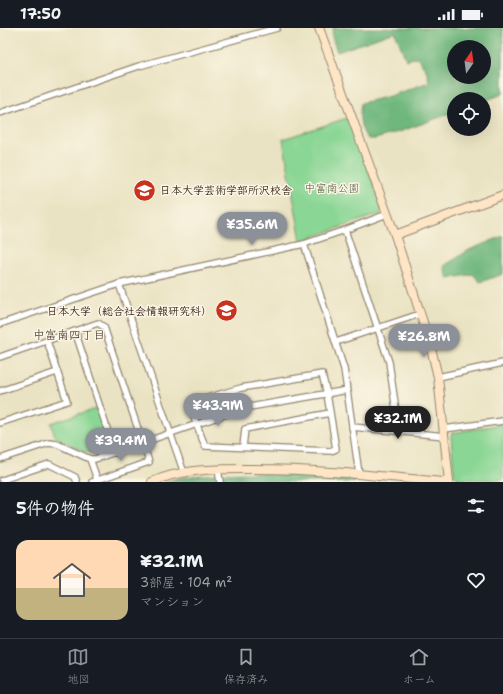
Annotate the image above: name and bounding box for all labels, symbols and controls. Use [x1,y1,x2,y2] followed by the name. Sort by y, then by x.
[20,4,61,24] text: 17:50
[447,40,491,84] north arrow
[447,40,491,136] map controls
[447,92,491,136] button: locate
[132,177,158,203] school or university icon: 日本大学芸術学部所沢校舎
[305,181,360,196] park label: 中富南公園
[160,183,292,198] place label: 日本大学芸術学部所沢校舎
[219,212,285,246] pin: ¥35.6M
[226,216,278,233] text: ¥35.6M
[214,298,240,324] school or university icon: 日本大学（総合社会情報研究科）
[47,304,212,319] place label: 日本大学（総合社会情報研究科）
[391,324,457,358] pin: ¥26.8M
[33,327,105,343] district label: 中富南四丁目
[398,328,450,345] text: ¥26.8M
[185,393,251,427] pin: ¥43.9M
[193,397,243,414] text: ¥43.9M
[365,406,431,440] pin: ¥32.1M
[374,410,422,427] text: ¥32.1M
[88,428,154,462] pin: ¥39.4M
[95,432,147,449] text: ¥39.4M
[465,495,487,517] icon: filters
[16,497,95,519] text: 5件の物件
[140,550,203,572] text: ¥32.1M
[48,556,96,604] icon: home
[465,569,487,591] icon: heart
[140,574,232,591] text: 3部屋 · 104 m²
[140,593,204,610] text: マンション
[67,646,89,687] tab: 地図
[224,646,268,687] tab: 保存済み
[403,646,436,687] tab: ホーム

